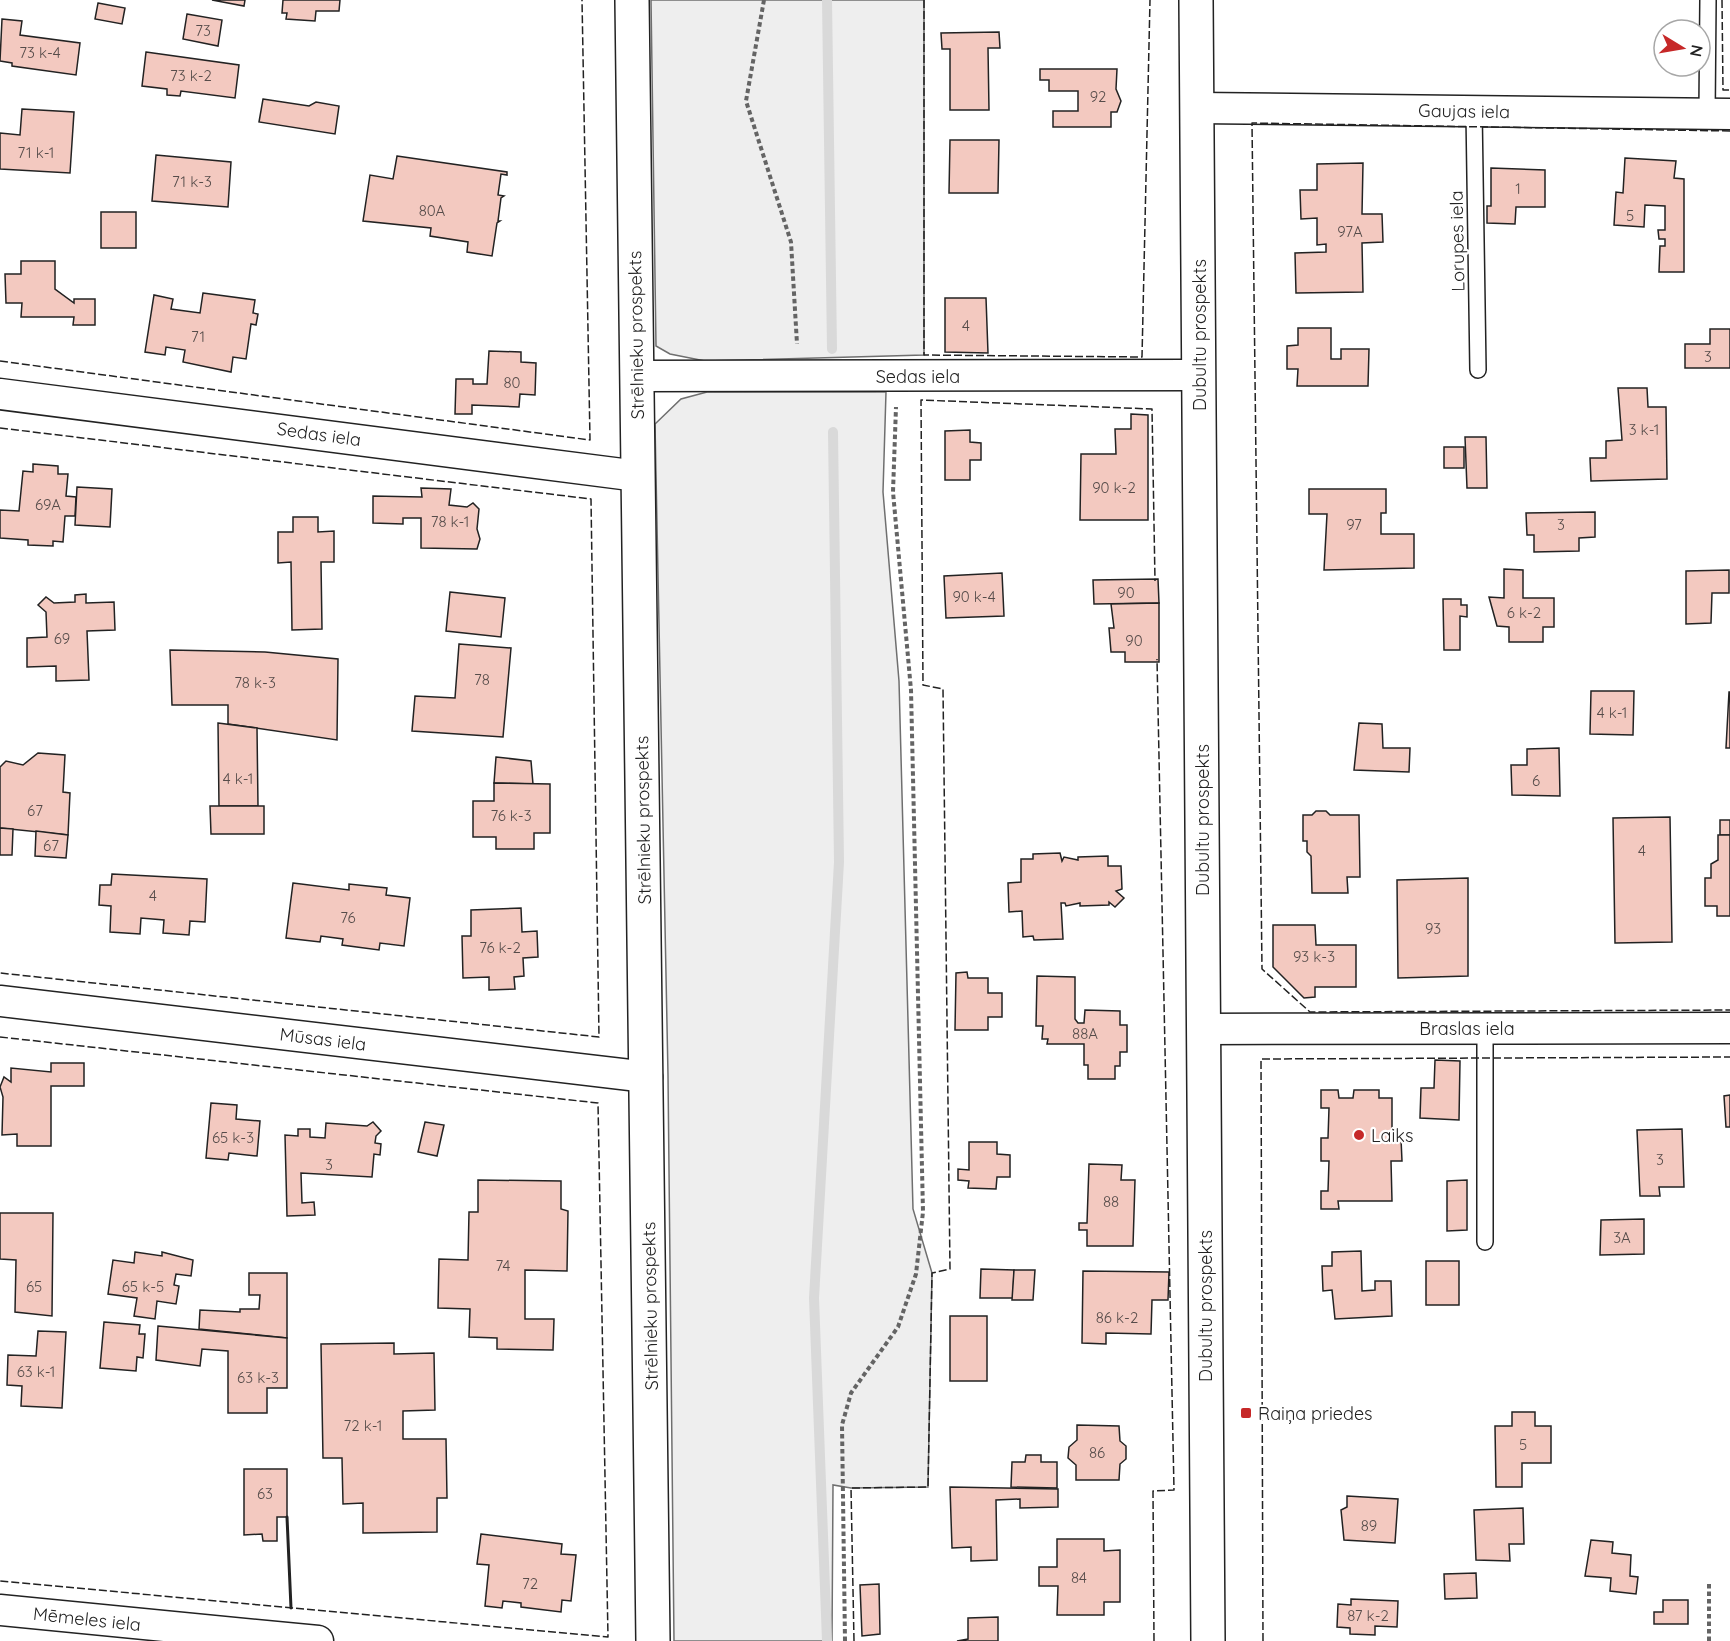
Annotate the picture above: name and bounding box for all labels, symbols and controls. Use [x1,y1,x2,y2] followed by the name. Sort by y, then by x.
[1652,18,1712,78] north arrow
[195,21,211,40] house number: 73
[19,43,61,62] house number: 73 k-4
[1686,43,1708,59] text: N
[170,66,212,85] house number: 73 k-2
[1090,87,1106,106] house number: 92
[1418,99,1510,123] street label: Gaujas iela
[18,143,54,162] house number: 71 k-1
[172,172,212,191] house number: 71 k-3
[1515,179,1521,198] house number: 1
[1445,190,1469,292] street label: Lorupes iela
[419,201,446,220] house number: 80A
[1626,206,1634,225] house number: 5
[1337,222,1363,241] house number: 97A
[623,251,649,419] street label: Strēlnieku prospekts
[1188,259,1211,411] street label: Dubultu prospekts
[962,316,970,335] house number: 4
[191,327,205,346] house number: 71
[1704,347,1712,366] house number: 3
[876,365,960,388] street label: Sedas iela
[503,373,521,392] house number: 80
[276,417,362,451] street label: Sedas iela
[1629,420,1659,439] house number: 3 k-1
[1092,478,1136,497] house number: 90 k-2
[35,495,61,514] house number: 69A
[431,512,469,531] house number: 78 k-1
[1346,515,1362,534] house number: 97
[1557,515,1565,534] house number: 3
[1117,583,1135,602] house number: 90
[952,587,996,606] house number: 90 k-4
[1507,603,1541,622] house number: 6 k-2
[54,629,70,648] house number: 69
[1125,631,1143,650] house number: 90
[474,670,490,689] house number: 78
[234,673,276,692] house number: 78 k-3
[1597,703,1627,722] house number: 4 k-1
[630,736,656,904] street label: Strēlnieku prospekts
[1191,744,1214,896] street label: Dubultu prospekts
[223,769,253,788] house number: 4 k-1
[1532,771,1540,790] house number: 6
[27,801,43,820] house number: 67
[490,806,532,825] house number: 76 k-3
[43,836,59,855] house number: 67
[1638,841,1646,860] house number: 4
[149,886,157,905] house number: 4
[340,908,356,927] house number: 76
[1425,919,1441,938] house number: 93
[479,938,521,957] house number: 76 k-2
[1293,947,1335,966] house number: 93 k-3
[1419,1017,1515,1040] street label: Braslas iela
[278,1022,368,1056] street label: Mūsas iela
[1072,1024,1098,1043] house number: 88A
[1371,1124,1413,1147] place label: Laiks
[212,1128,254,1147] house number: 65 k-3
[1352,1128,1366,1142] marker: Laiks
[1656,1150,1664,1169] house number: 3
[325,1155,333,1174] house number: 3
[1103,1192,1119,1211] house number: 88
[637,1222,663,1390] street label: Strēlnieku prospekts
[1613,1228,1631,1247] house number: 3A
[1194,1230,1217,1382] street label: Dubultu prospekts
[495,1256,511,1275] house number: 74
[26,1277,42,1296] house number: 65
[122,1277,164,1296] house number: 65 k-5
[1096,1308,1138,1327] house number: 86 k-2
[17,1362,55,1381] house number: 63 k-1
[237,1368,279,1387] house number: 63 k-3
[1258,1402,1373,1425] place label: Raiņa priedes
[1239,1406,1253,1420] marker: Raiņa priedes
[344,1416,382,1435] house number: 72 k-1
[1519,1435,1527,1454] house number: 5
[1089,1443,1105,1462] house number: 86
[257,1484,273,1503] house number: 63
[1361,1516,1377,1535] house number: 89
[1071,1568,1087,1587] house number: 84
[522,1574,538,1593] house number: 72
[32,1602,142,1636] street label: Mēmeles iela
[1347,1606,1389,1625] house number: 87 k-2

